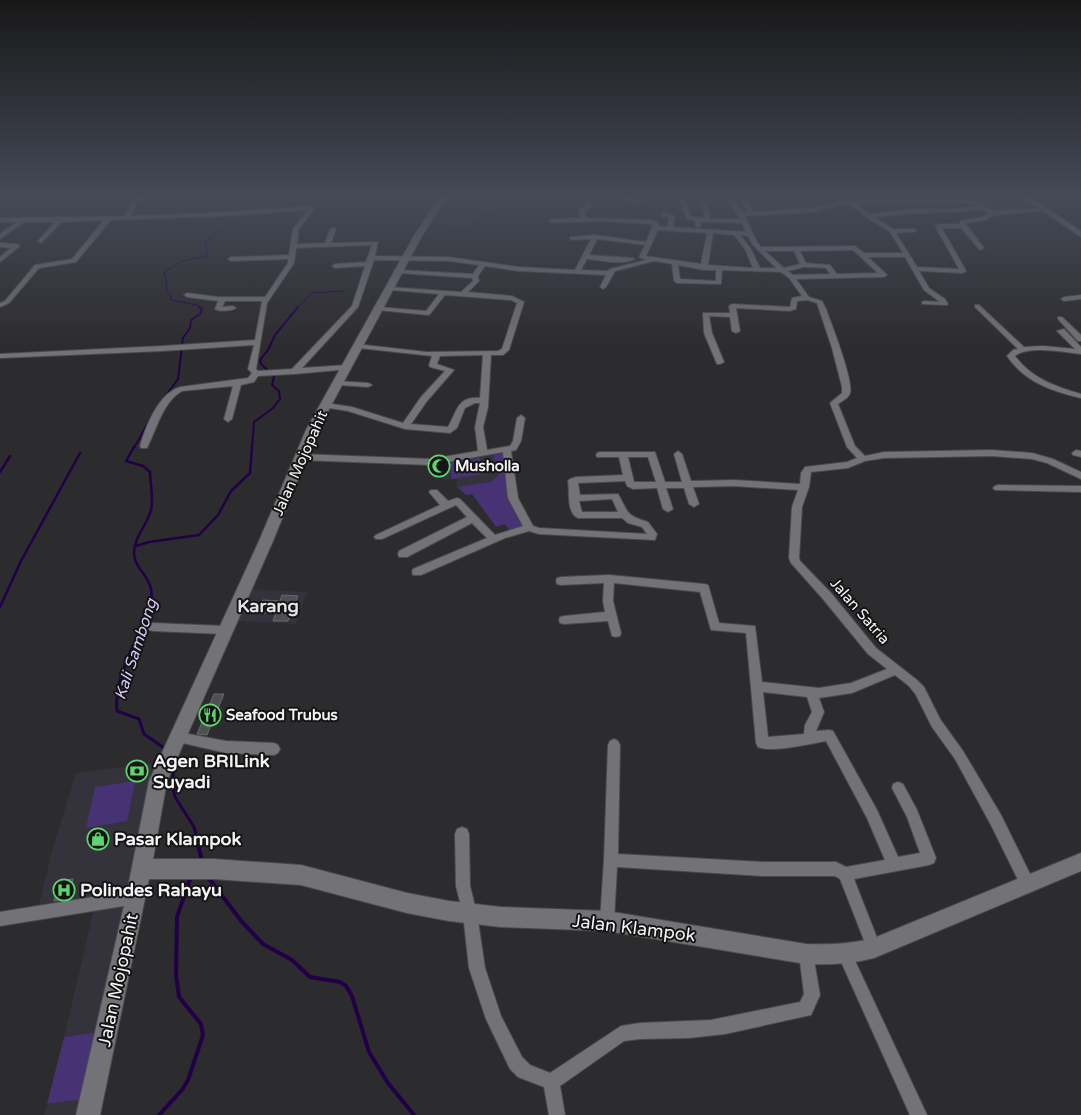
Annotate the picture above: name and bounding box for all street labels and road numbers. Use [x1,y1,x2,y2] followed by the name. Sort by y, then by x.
[269,407,331,518] street label: Jalan Mojopahit
[826,574,894,648] street label: Jalan Satria
[571,910,697,946] street label: Jalan Klampok
[93,911,143,1049] street label: Jalan Mojopahit

